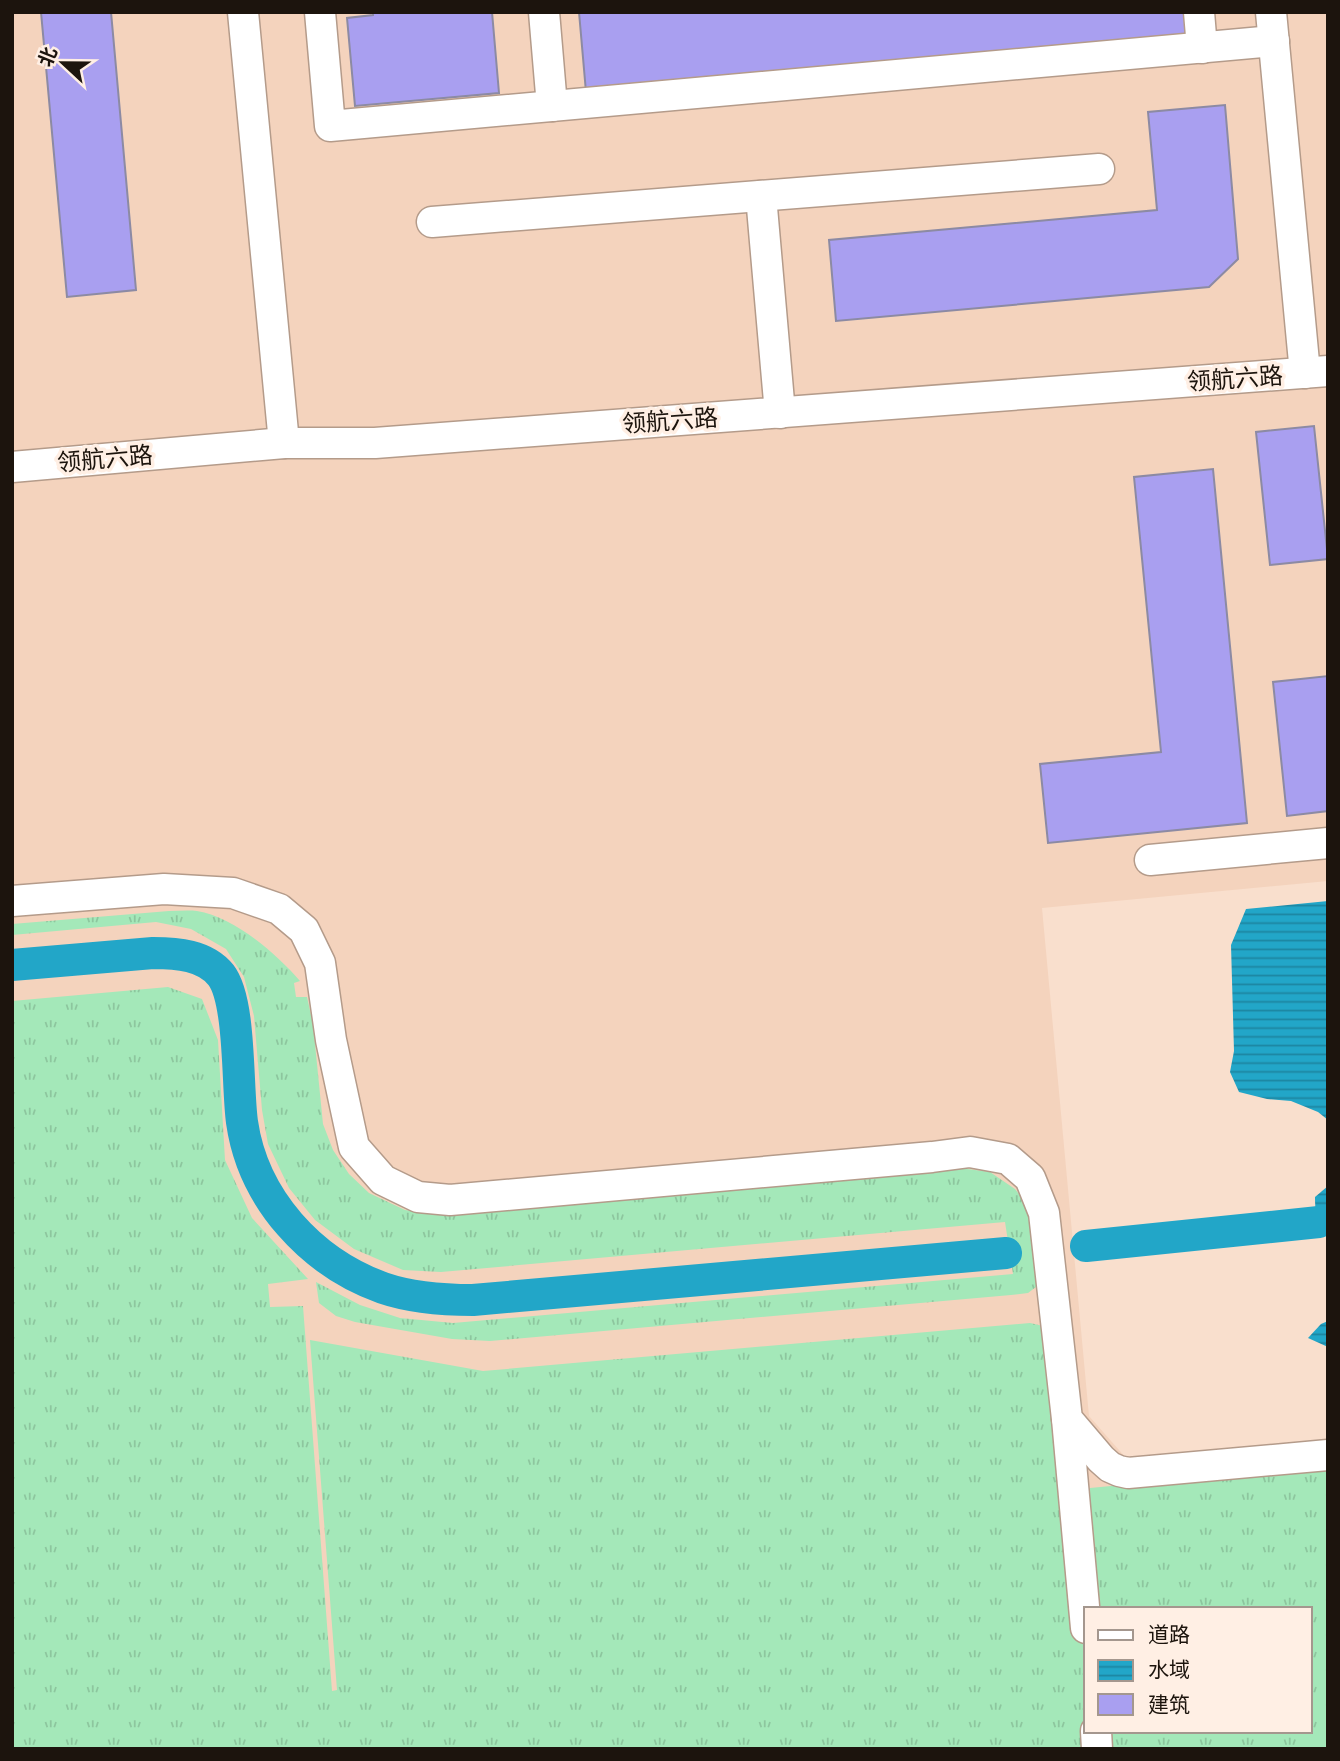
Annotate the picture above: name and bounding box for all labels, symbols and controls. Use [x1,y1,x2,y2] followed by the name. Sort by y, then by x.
[28,28,98,98] north arrow
[30,42,62,70] text: 北
[1186,356,1284,397] street label: 领航六路
[621,398,719,439] street label: 领航六路
[55,435,154,478] street label: 领航六路
[1084,1607,1312,1733] legend
[1148,1618,1190,1648] text: 道路
[1148,1653,1190,1683] text: 水域
[1148,1688,1190,1718] text: 建筑

